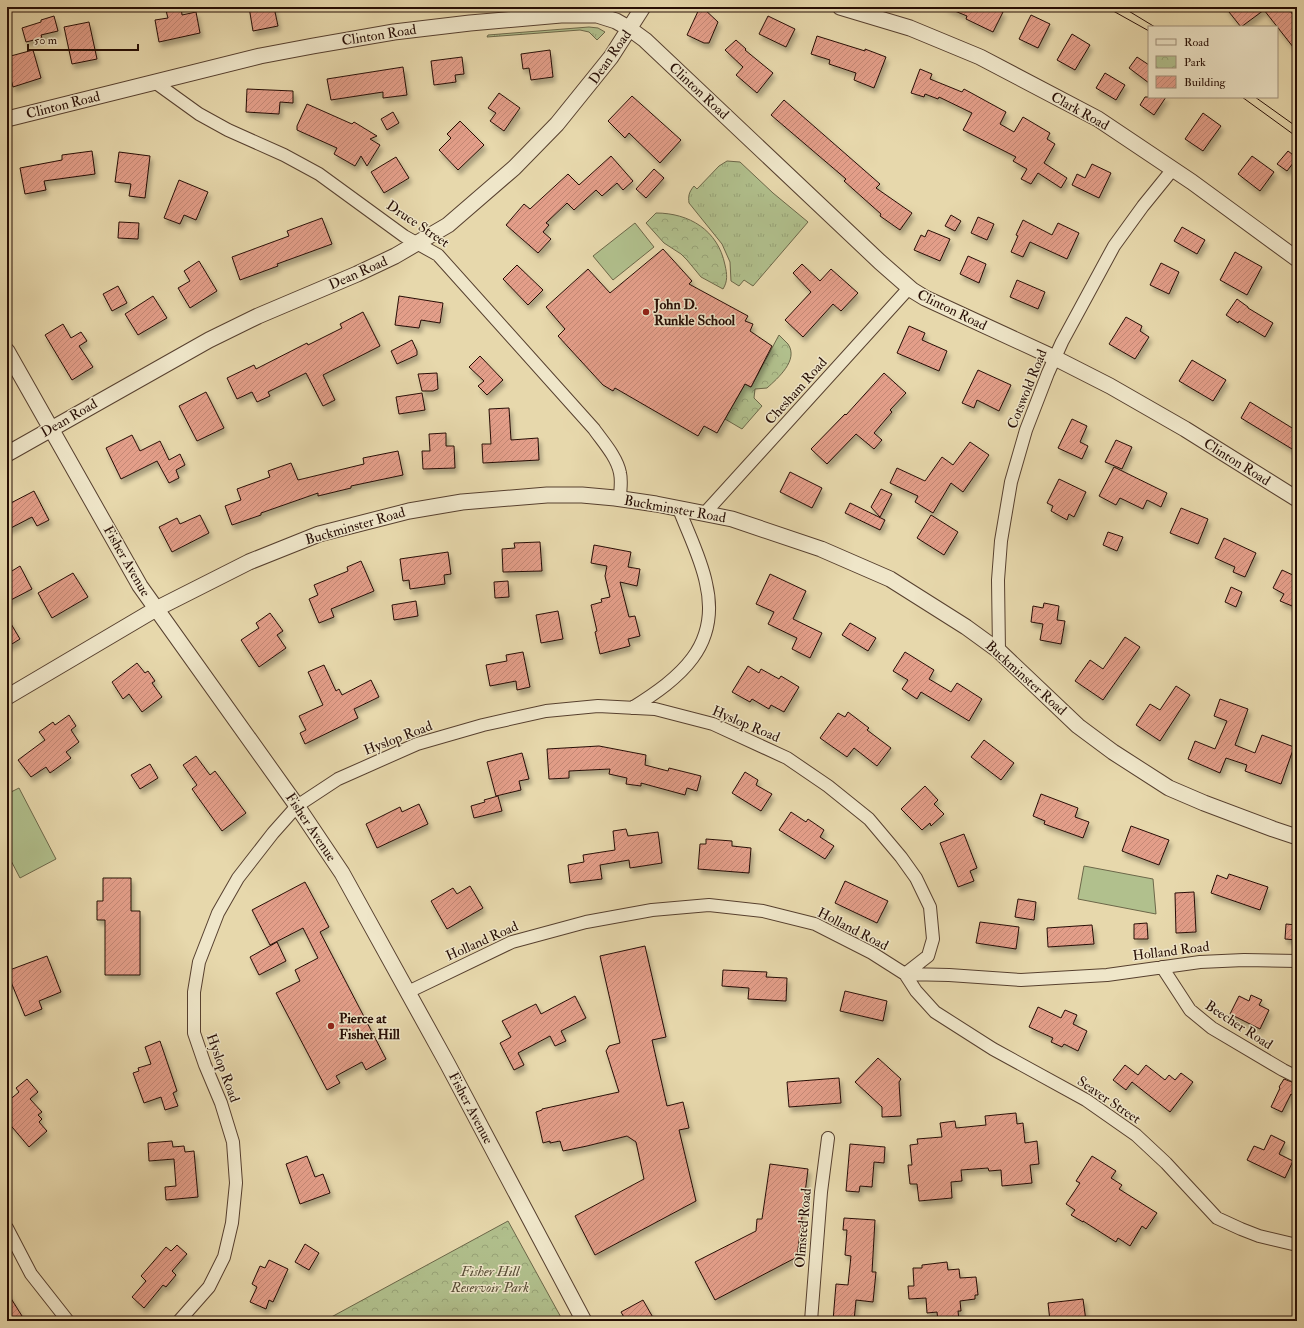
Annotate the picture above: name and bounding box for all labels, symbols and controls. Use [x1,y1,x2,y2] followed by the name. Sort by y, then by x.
[340,21,418,49] street label: Clinton Road
[28,26,138,52] scale bar
[585,26,635,87] street label: Dean Road
[1148,26,1278,98] legend
[34,33,58,48] text: 50 m
[1184,35,1209,50] text: Road
[1184,55,1206,70] text: Park
[666,59,732,123] street label: Clinton Road
[1184,75,1227,90] text: Building
[24,88,102,122] street label: Clinton Road
[1048,88,1112,134] street label: Clark Road
[383,197,453,251] street label: Druce Street
[326,252,390,293] street label: Dean Road
[914,286,990,334] street label: Clinton Road
[653,296,736,329] place label: John D. Runkle School
[641,307,651,317] marker: John D. Runkle School
[1003,347,1051,431] street label: Cotswold Road
[761,354,831,428] street label: Chesham Road
[38,395,100,441] street label: Dean Road
[1201,435,1274,489] street label: Clinton Road
[623,492,727,526] street label: Buckminster Road
[303,504,407,548] street label: Buckminster Road
[100,523,154,600] street label: Fisher Avenue
[982,637,1070,719] street label: Buckminster Road
[709,702,782,747] street label: Hyslop Road
[361,717,435,760] street label: Hyslop Road
[282,789,340,865] street label: Fisher Avenue
[815,904,891,954] street label: Holland Road
[443,917,521,964] street label: Holland Road
[1132,938,1210,964] street label: Holland Road
[1202,997,1276,1053] street label: Beecher Road
[339,1010,400,1043] place label: Pierce at Fisher Hill
[326,1021,336,1031] marker: Pierce at Fisher Hill
[202,1031,243,1105] street label: Hyslop Road
[445,1069,497,1147] street label: Fisher Avenue
[1074,1073,1144,1128] street label: Seaver Street
[791,1187,815,1269] street label: Olmsted Road
[450,1263,529,1296] park label: Fisher Hill Reservoir Park

